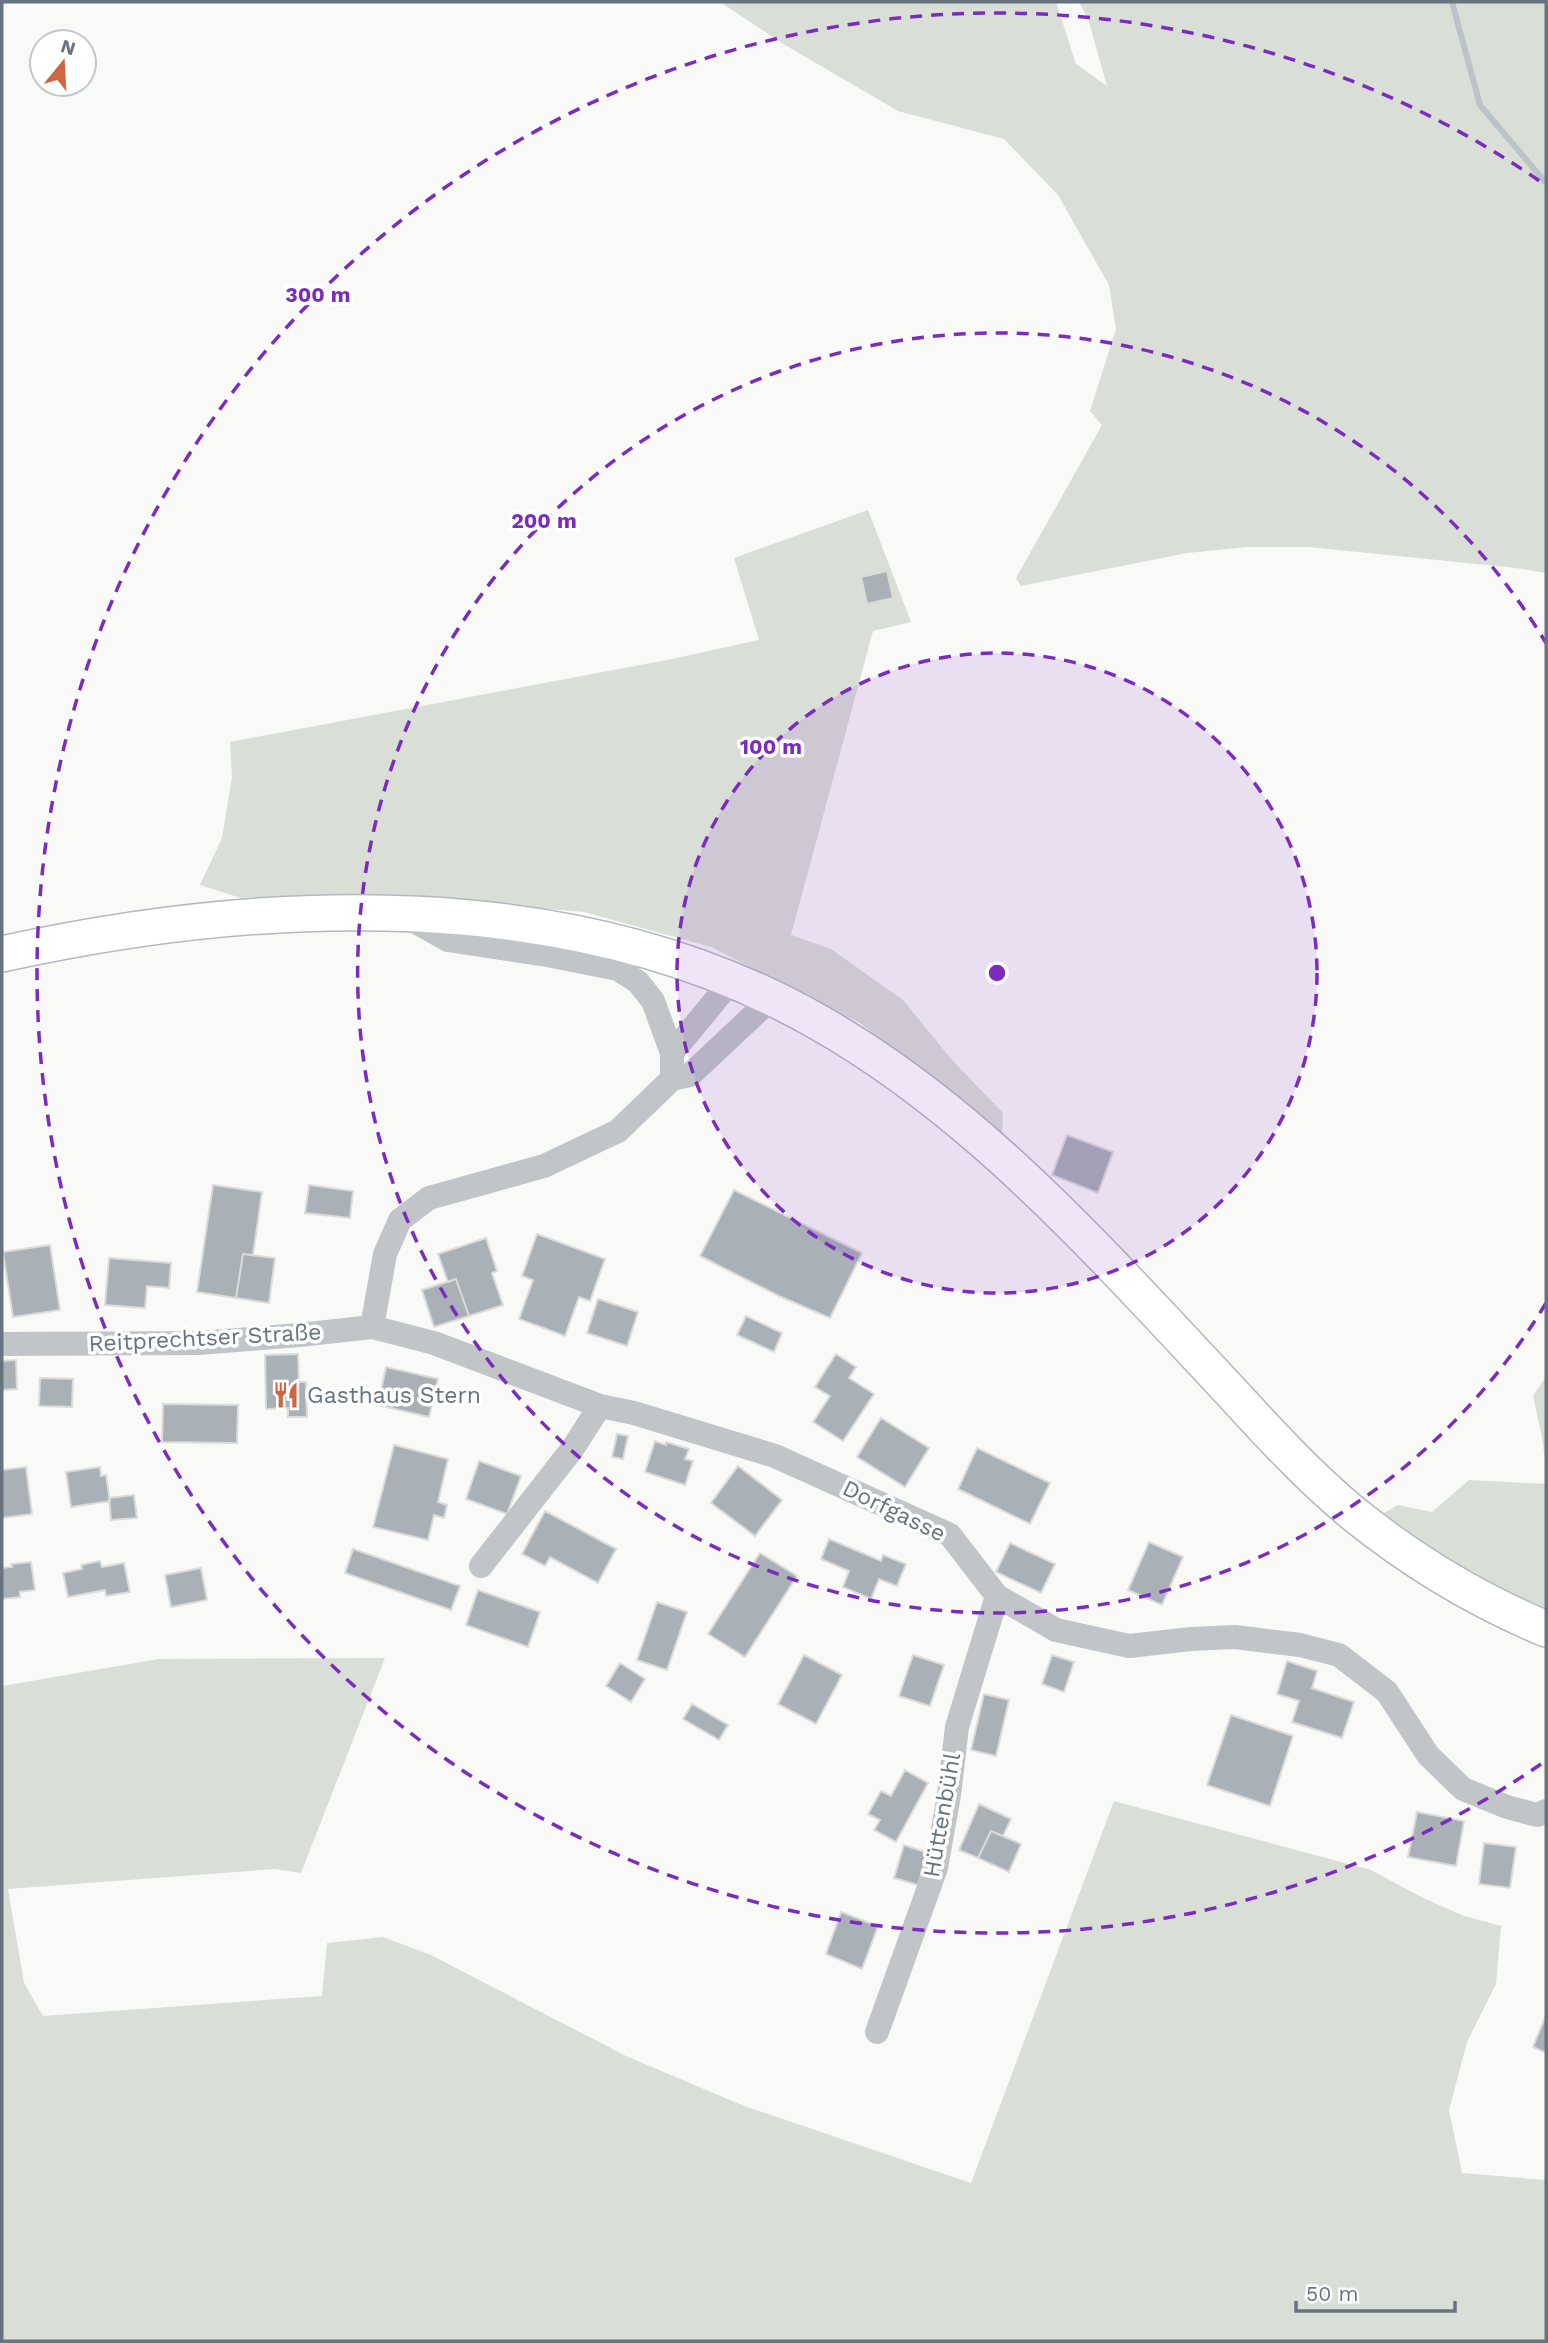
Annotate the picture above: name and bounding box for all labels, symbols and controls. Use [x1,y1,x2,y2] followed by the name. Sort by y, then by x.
[28,28,98,98] north arrow
[58,34,78,60] text: N
[285,282,351,307] text: 300 m
[511,508,577,533] text: 200 m
[740,734,802,759] text: 100 m
[985,961,1009,985] centre of rings
[88,1318,322,1358] street label: Reitprechtser Straße
[271,1380,301,1410] restaurant icon: Gasthaus Stern
[307,1382,481,1409] place label: Gasthaus Stern
[838,1474,950,1548] street label: Dorfgasse
[918,1751,966,1879] street label: Hüttenbühl
[1296,2270,1455,2314] scale bar
[1306,2281,1358,2306] text: 50 m

